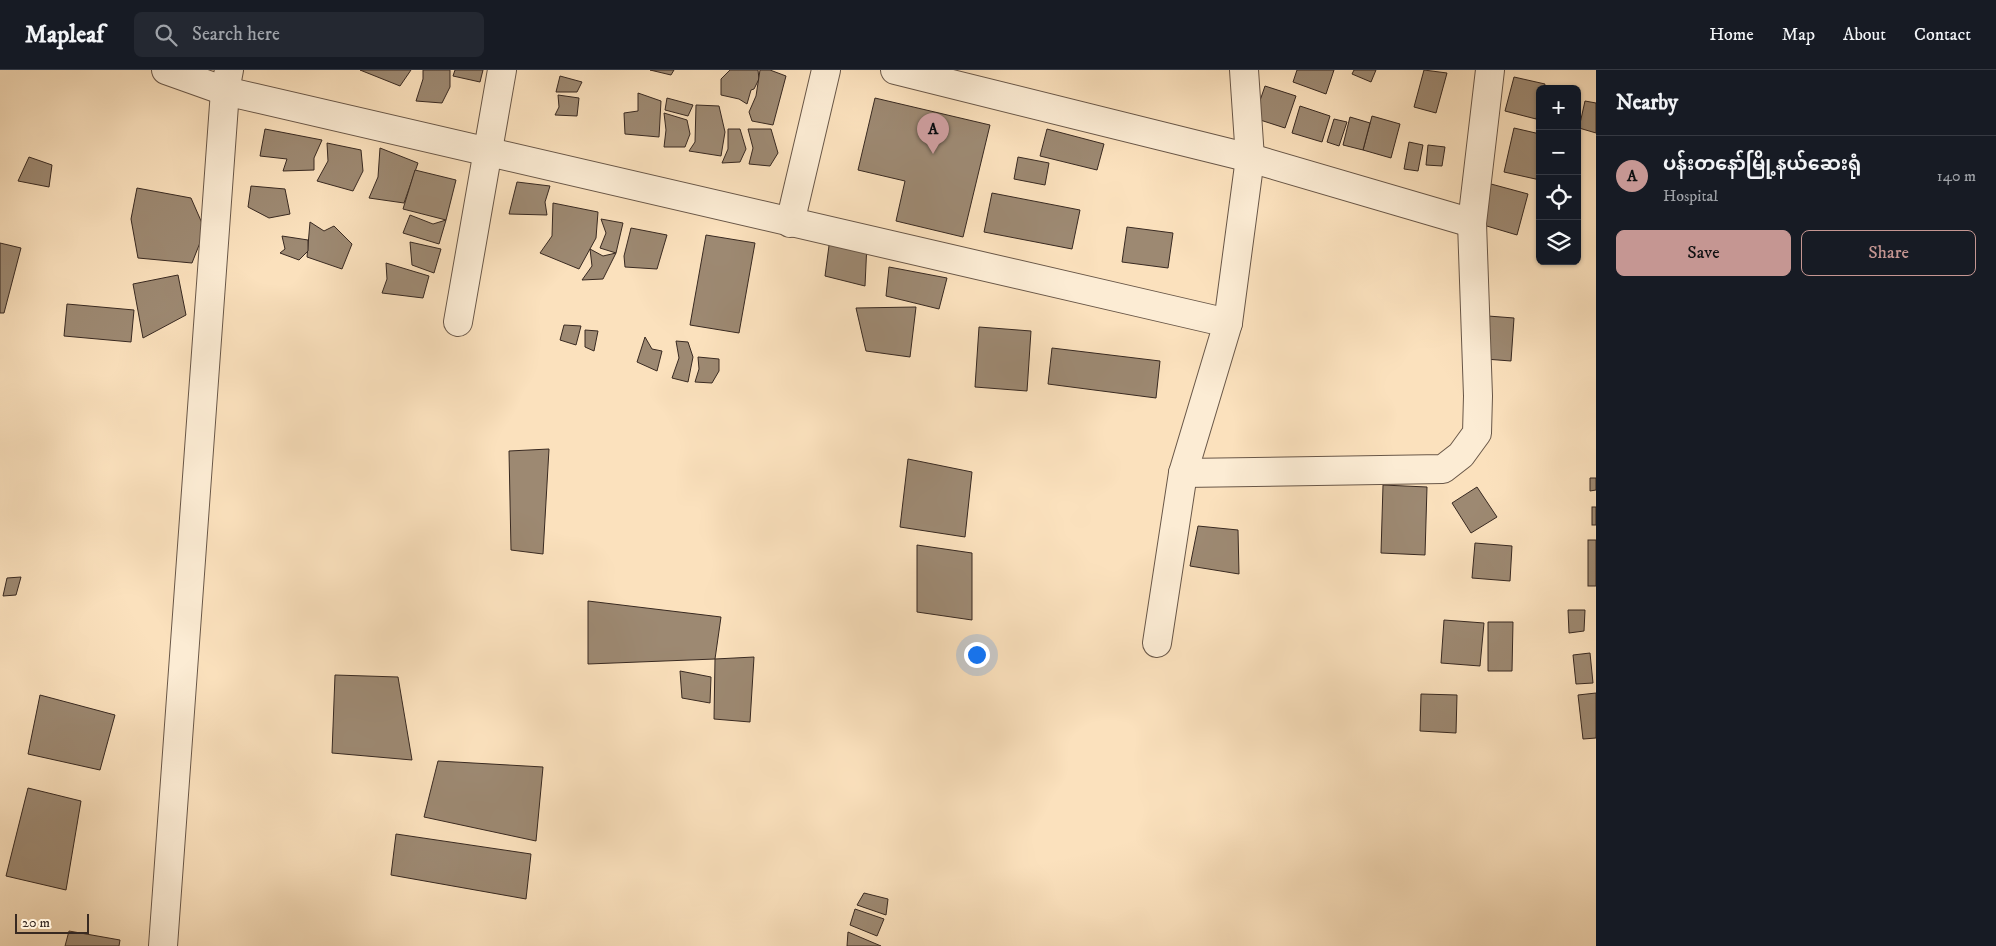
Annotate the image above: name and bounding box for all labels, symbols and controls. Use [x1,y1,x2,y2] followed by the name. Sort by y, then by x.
[134,12,484,57] search box
[25,20,104,50] text: Mapleaf
[152,21,180,49] icon: search
[192,23,280,46] text: Search here
[1709,24,1754,46] text: Home
[1782,24,1815,46] text: Map
[1843,24,1886,46] text: About
[1914,24,1971,46] text: Contact
[1536,85,1581,265] map controls
[1536,85,1581,130] button: +
[1616,90,1678,116] text: Nearby
[917,113,949,154] pin: A
[1536,130,1581,175] button: −
[1663,153,1861,176] text: ပန်းတနော်မြို့နယ်ဆေးရုံ
[1627,166,1637,186] text: A
[1937,166,1976,186] text: 140 m
[1536,175,1581,220] button: locate
[1663,186,1718,206] text: Hospital
[1536,220,1581,265] button: layers
[1616,230,1791,276] button: Save
[1801,230,1976,276] button: Share
[964,642,990,668] your location
[15,911,89,934] scale bar
[22,914,50,932] text: 20 m

